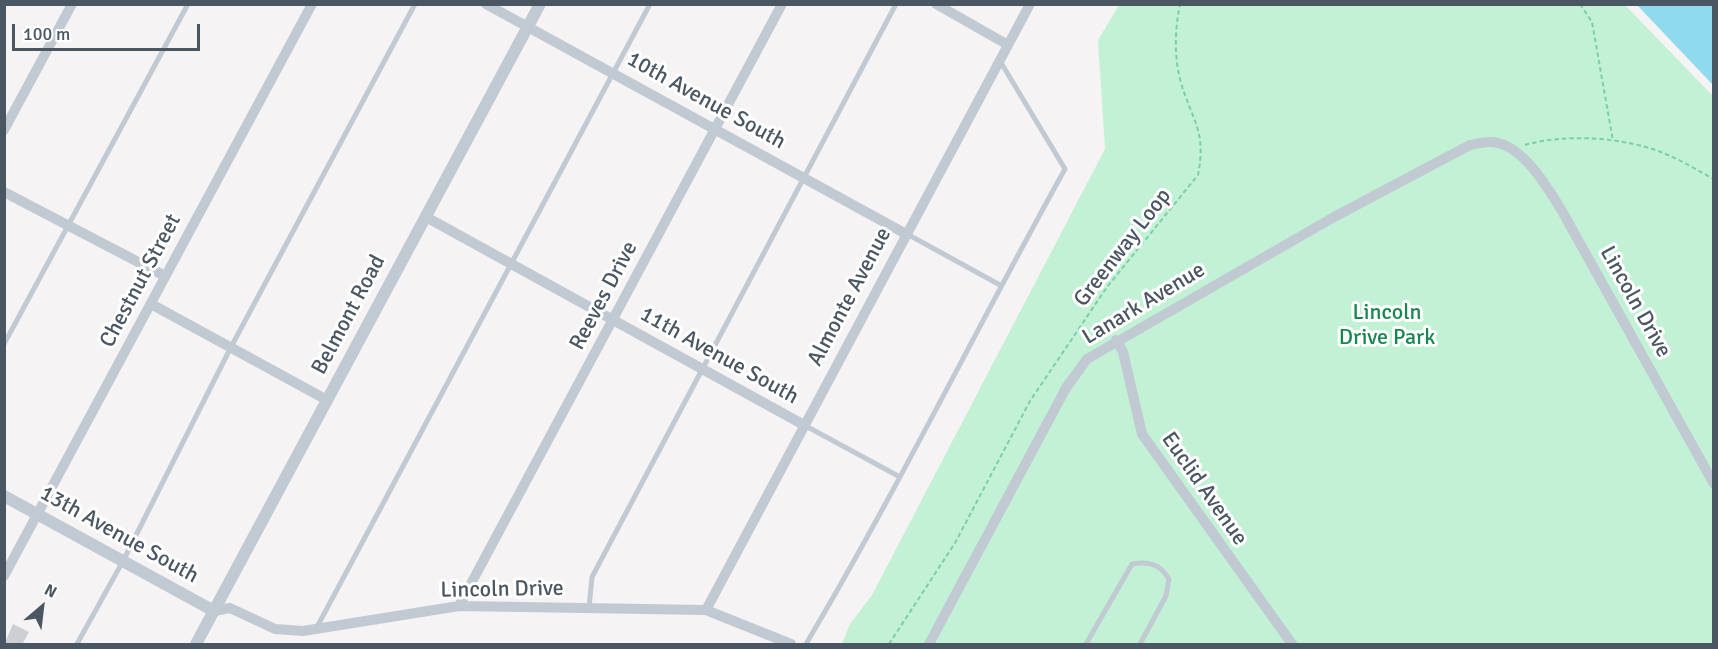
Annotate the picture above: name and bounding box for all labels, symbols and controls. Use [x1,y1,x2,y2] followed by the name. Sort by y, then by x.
[15,12,202,50] scale bar
[23,23,70,45] text: 100 m
[622,46,790,156] street label: 10th Avenue South
[1069,184,1177,312] street label: Greenway Loop
[95,210,187,352] street label: Chestnut Street
[802,223,898,371] street label: Almonte Avenue
[564,237,644,355] street label: Reeves Drive
[1594,242,1676,362] street label: Lincoln Drive
[307,251,391,379] street label: Belmont Road
[1078,257,1210,351] street label: Lanark Avenue
[1339,300,1435,352] park label: Lincoln Drive Park
[635,301,803,411] street label: 11th Avenue South
[1155,427,1253,551] street label: Euclid Avenue
[35,480,203,590] street label: 13th Avenue South
[440,576,564,604] street label: Lincoln Drive
[12,577,72,637] north arrow
[41,580,60,603] text: N

